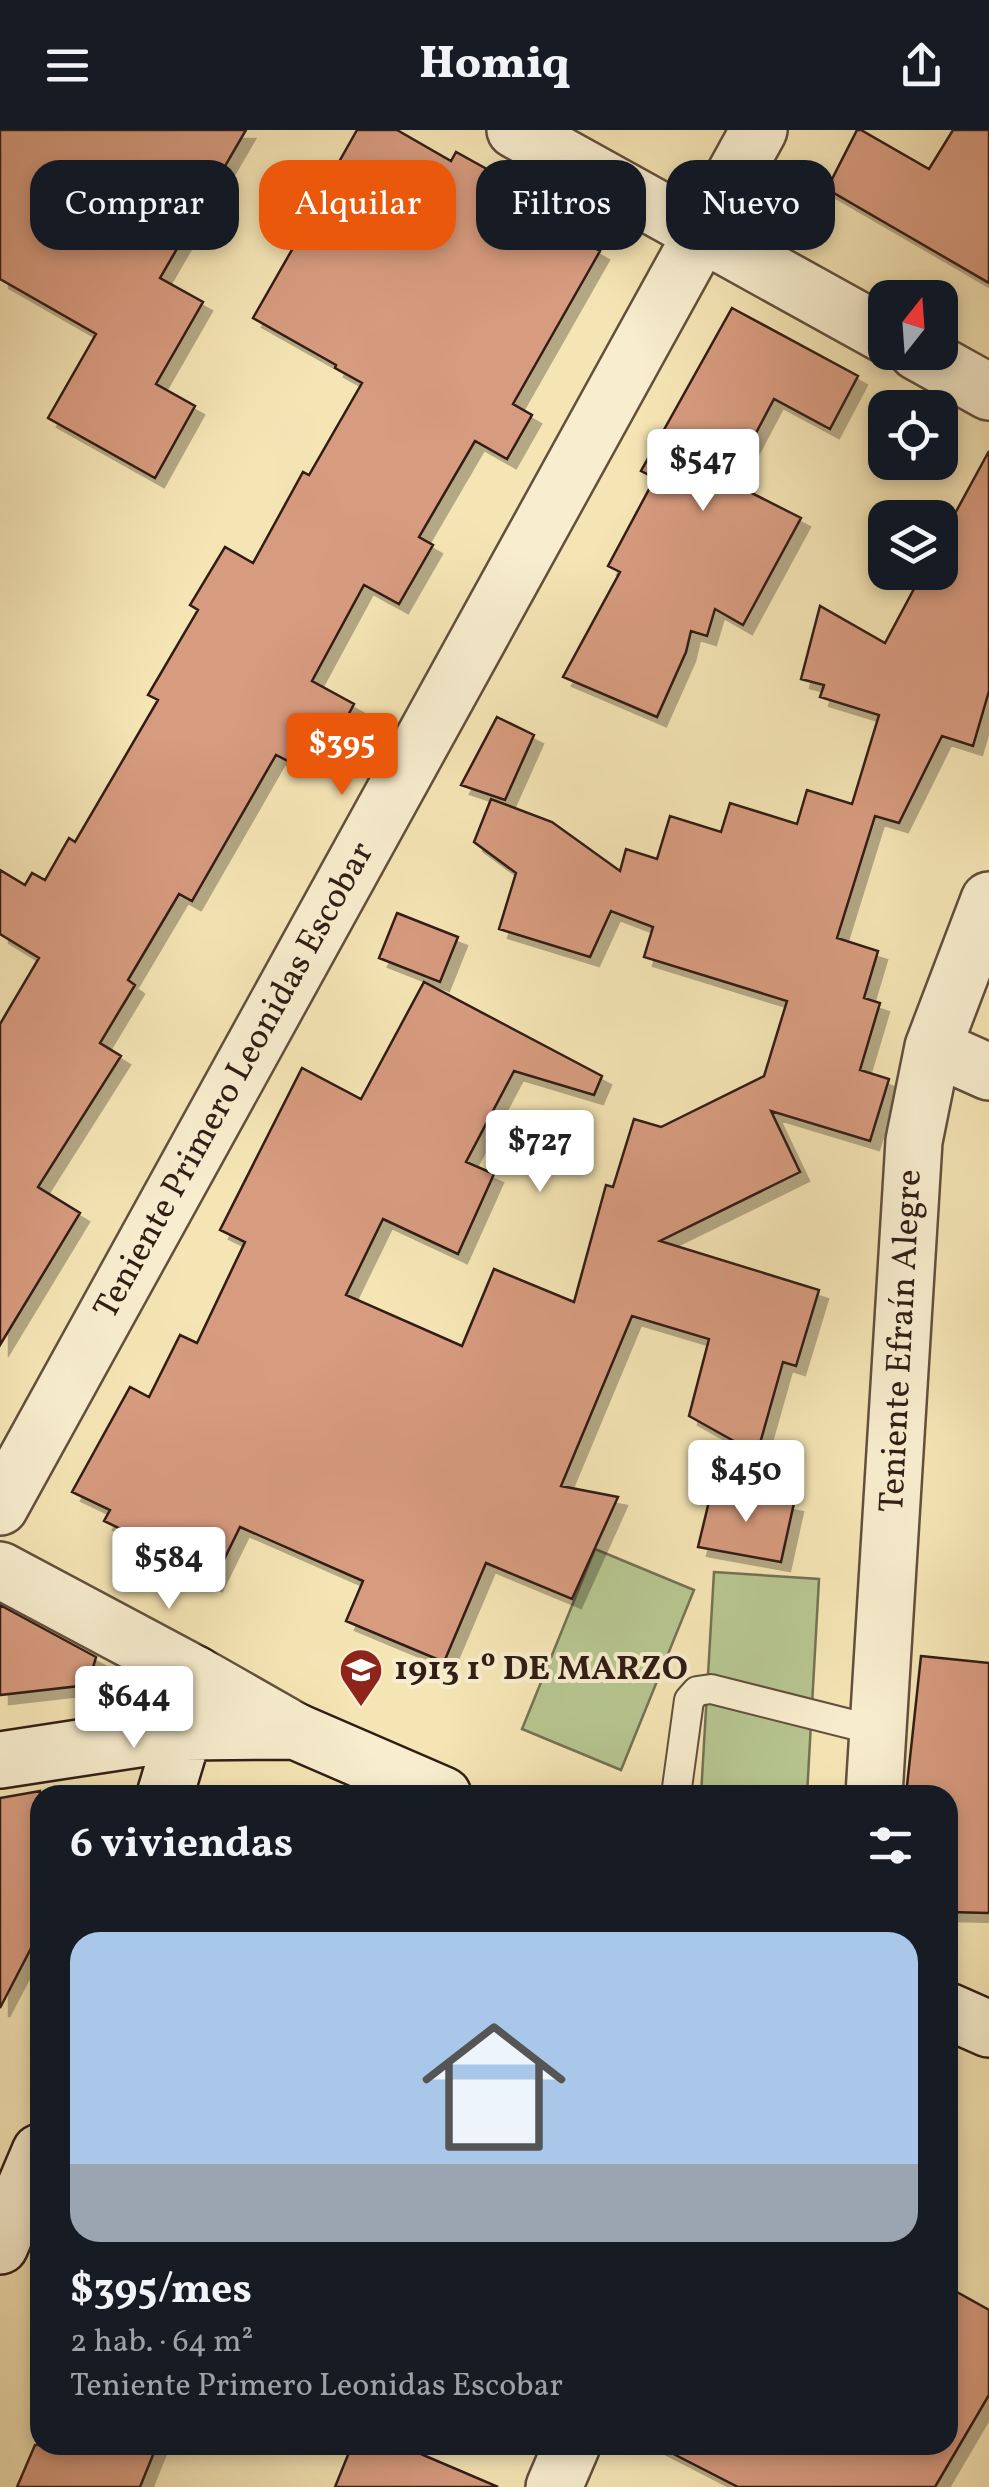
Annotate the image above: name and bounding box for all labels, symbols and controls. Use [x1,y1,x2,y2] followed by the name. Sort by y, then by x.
[419,34,570,97] text: Homiq
[40,38,95,93] icon: menu
[894,38,949,93] icon: share
[30,160,239,250] chip: Comprar
[259,160,456,250] chip: Alquilar
[476,160,646,250] chip: Filtros
[666,160,835,250] chip: Nuevo
[868,280,958,370] north arrow
[868,280,958,590] map controls
[868,390,958,480] button: locate
[644,429,762,514] pin: $547
[669,439,737,483] text: $547
[868,500,958,590] button: layers
[283,713,401,798] pin: $395
[309,723,375,767] text: $395
[83,834,387,1328] street label: Teniente Primero Leonidas Escobar
[481,1110,599,1195] pin: $727
[508,1120,572,1164] text: $727
[869,1168,935,1514] street label: Teniente Efraín Alegre
[687,1440,805,1525] pin: $450
[710,1450,782,1494] text: $450
[110,1527,228,1612] pin: $584
[134,1537,204,1581] text: $584
[394,1646,688,1694] place label: 1913 1º DE MARZO
[338,1647,384,1708] school or university icon: 1913 1º DE MARZO
[75,1666,193,1751] pin: $644
[97,1676,171,1720] text: $644
[70,1816,293,1875] text: 6 viviendas
[863,1818,918,1873] icon: filters
[404,1997,584,2177] icon: home
[70,2262,252,2321] text: $395/mes
[70,2321,253,2365] text: 2 hab. · 64 m²
[70,2365,563,2409] text: Teniente Primero Leonidas Escobar

